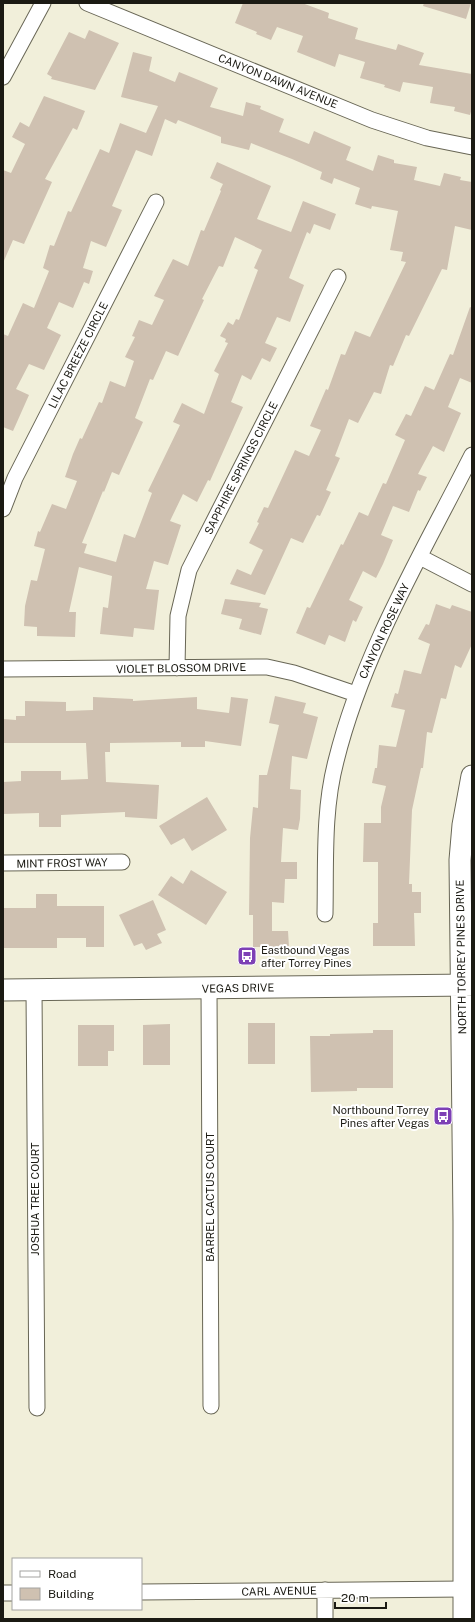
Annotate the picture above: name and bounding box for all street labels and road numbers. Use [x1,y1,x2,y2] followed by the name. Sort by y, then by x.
[216,51,340,111] street label: CANYON DAWN AVENUE
[46,300,110,410] street label: LILAC BREEZE CIRCLE
[202,399,280,536] street label: SAPPHIRE SPRINGS CIRCLE
[357,581,412,681] street label: CANYON ROSE WAY
[116,661,246,675] street label: VIOLET BLOSSOM DRIVE
[16,856,108,870] street label: MINT FROST WAY
[454,879,468,1034] street label: NORTH TORREY PINES DRIVE
[202,981,274,995] street label: VEGAS DRIVE
[204,1132,216,1262] street label: BARREL CACTUS COURT
[29,1142,41,1256] street label: JOSHUA TREE COURT
[241,1584,317,1598] street label: CARL AVENUE

